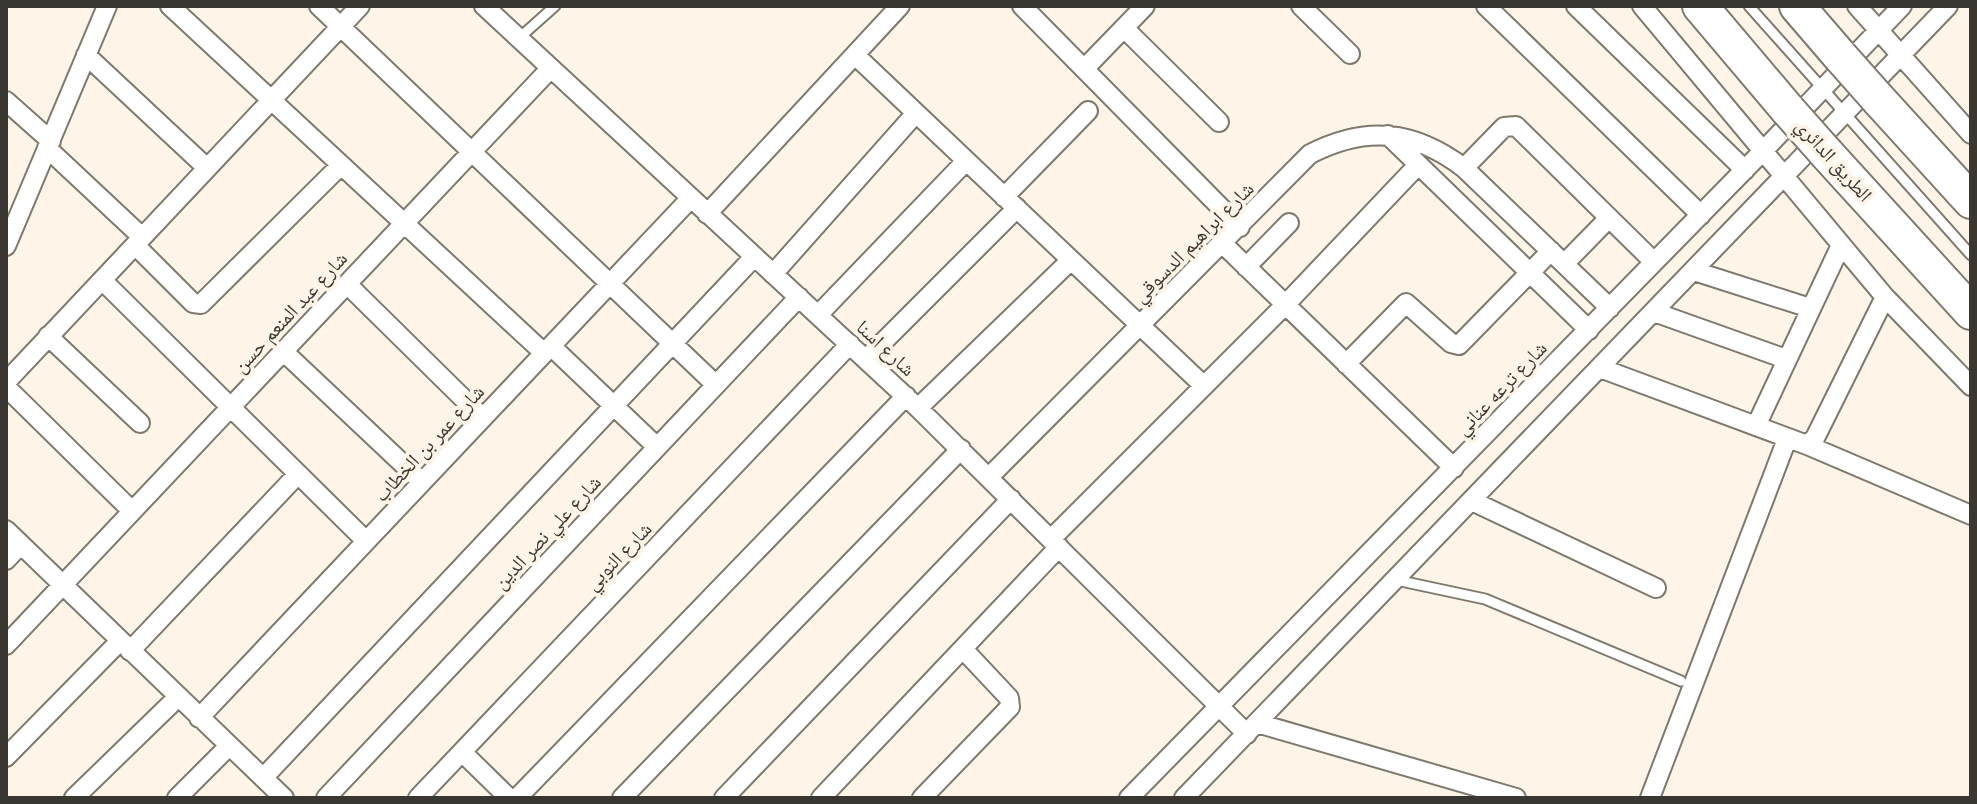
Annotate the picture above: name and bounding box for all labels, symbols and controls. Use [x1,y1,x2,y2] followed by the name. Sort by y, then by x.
[1788,112,1879,209] street label: الطريق الدائري
[1126,175,1261,310] street label: شارع ابراهيم الدسوقي
[226,245,354,379] street label: شارع عبد المنعم حسن
[851,313,922,382] street label: شارع اسنا
[1449,335,1555,443] street label: شارع ترعه عناني
[367,378,490,507] street label: شارع عمر بن الخطاب
[487,469,609,597] street label: شارع علي نصر الدين
[578,515,659,598] street label: شارع النوبي

